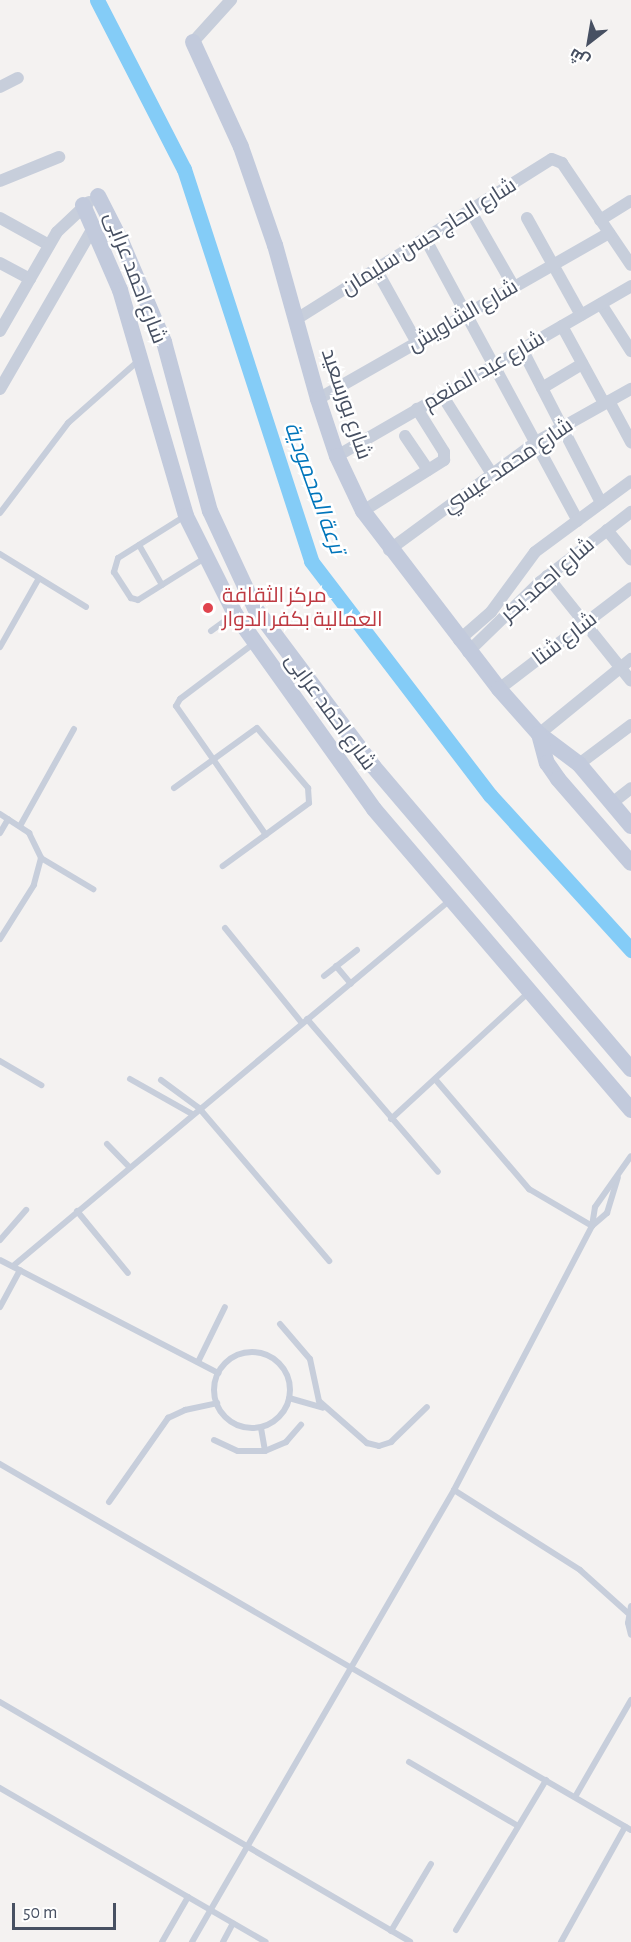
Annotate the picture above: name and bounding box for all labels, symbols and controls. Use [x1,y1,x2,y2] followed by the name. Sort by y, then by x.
[559,12,619,72] north arrow
[567,45,593,70] text: ش
[337,173,521,301] street label: شارع الحاج حسن سليمان
[98,209,172,347] street label: شارع احمد عرابى
[403,274,523,358] street label: شارع الشاويش
[419,326,549,416] street label: شارع عبد المنعم
[315,345,377,463] street label: شارع بورسعيد
[438,413,578,519] street label: شارع محمد عيسي
[278,418,350,558] water label: ترعة المحمودية
[496,532,600,628] street label: شارع احمد بكر
[222,583,383,633] place label: مركز الثقافة العمالية بكفر الدوار
[199,599,217,617] marker: مركز الثقافة العمالية بكفر الدوار
[528,607,602,671] street label: شارع شتا
[279,648,381,776] street label: شارع احمد عرابى
[15,1891,118,1929] scale bar
[23,1904,57,1922] text: 50 m

